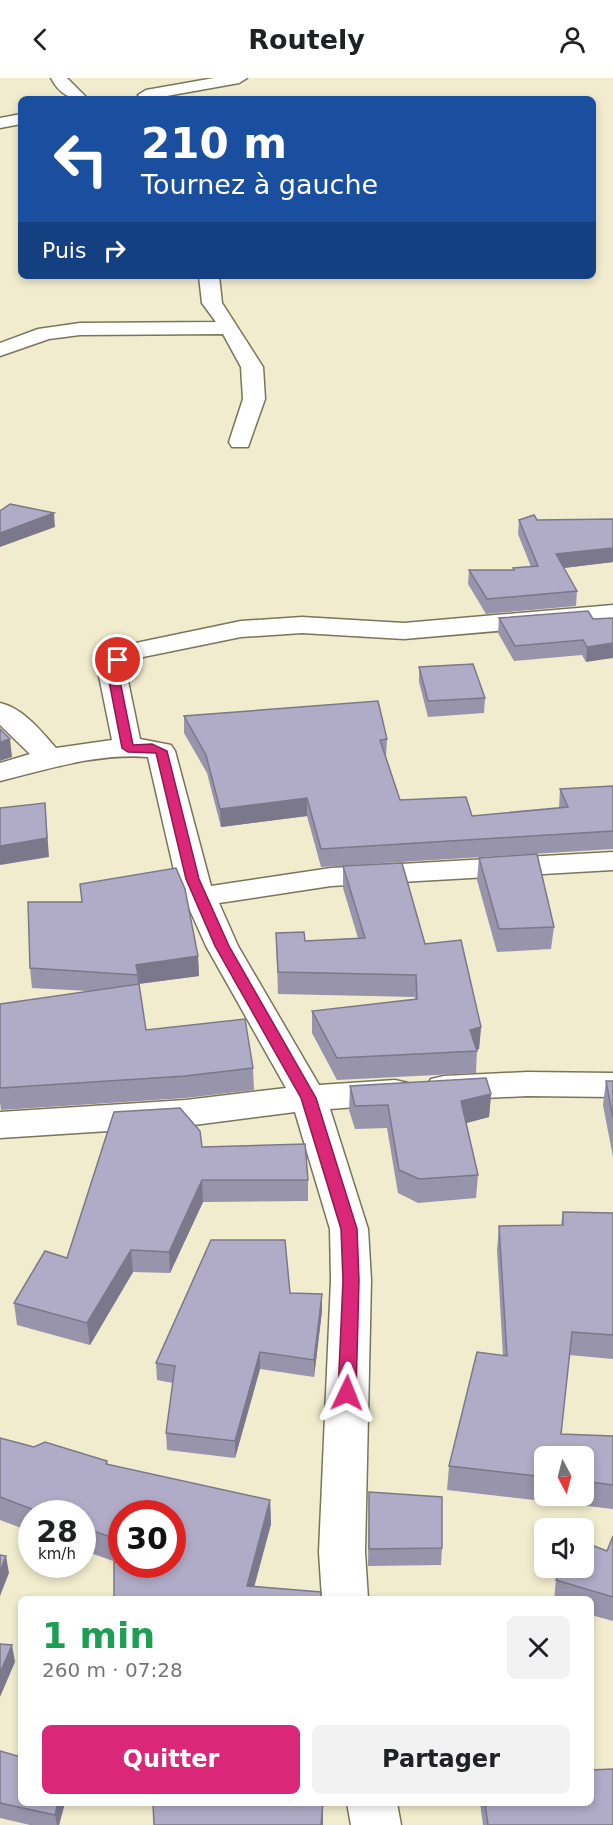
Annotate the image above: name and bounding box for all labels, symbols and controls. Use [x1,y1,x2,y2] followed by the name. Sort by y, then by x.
[24,23,57,56] icon: back
[556,23,589,56] icon: person
[248,24,365,55] text: Routely
[141,119,287,168] text: 210 m
[42,120,120,198] icon: left
[141,169,378,200] text: Tournez à gauche
[98,234,131,267] icon: right
[42,238,86,263] text: Puis
[92,634,143,685] pin
[101,643,134,676] icon: arrive
[315,1361,379,1425] position arrow
[534,1446,594,1506] north arrow
[534,1446,594,1578] map controls
[108,1500,186,1578] speed limit sign: 30
[36,1514,78,1549] text: 28
[534,1518,594,1578] button: sound
[38,1545,76,1563] text: km/h
[42,1615,155,1656] text: 1 min
[507,1616,570,1679] button: close
[42,1658,183,1682] text: 260 m · 07:28
[42,1725,300,1794] button: Quitter
[312,1725,570,1794] button: Partager

